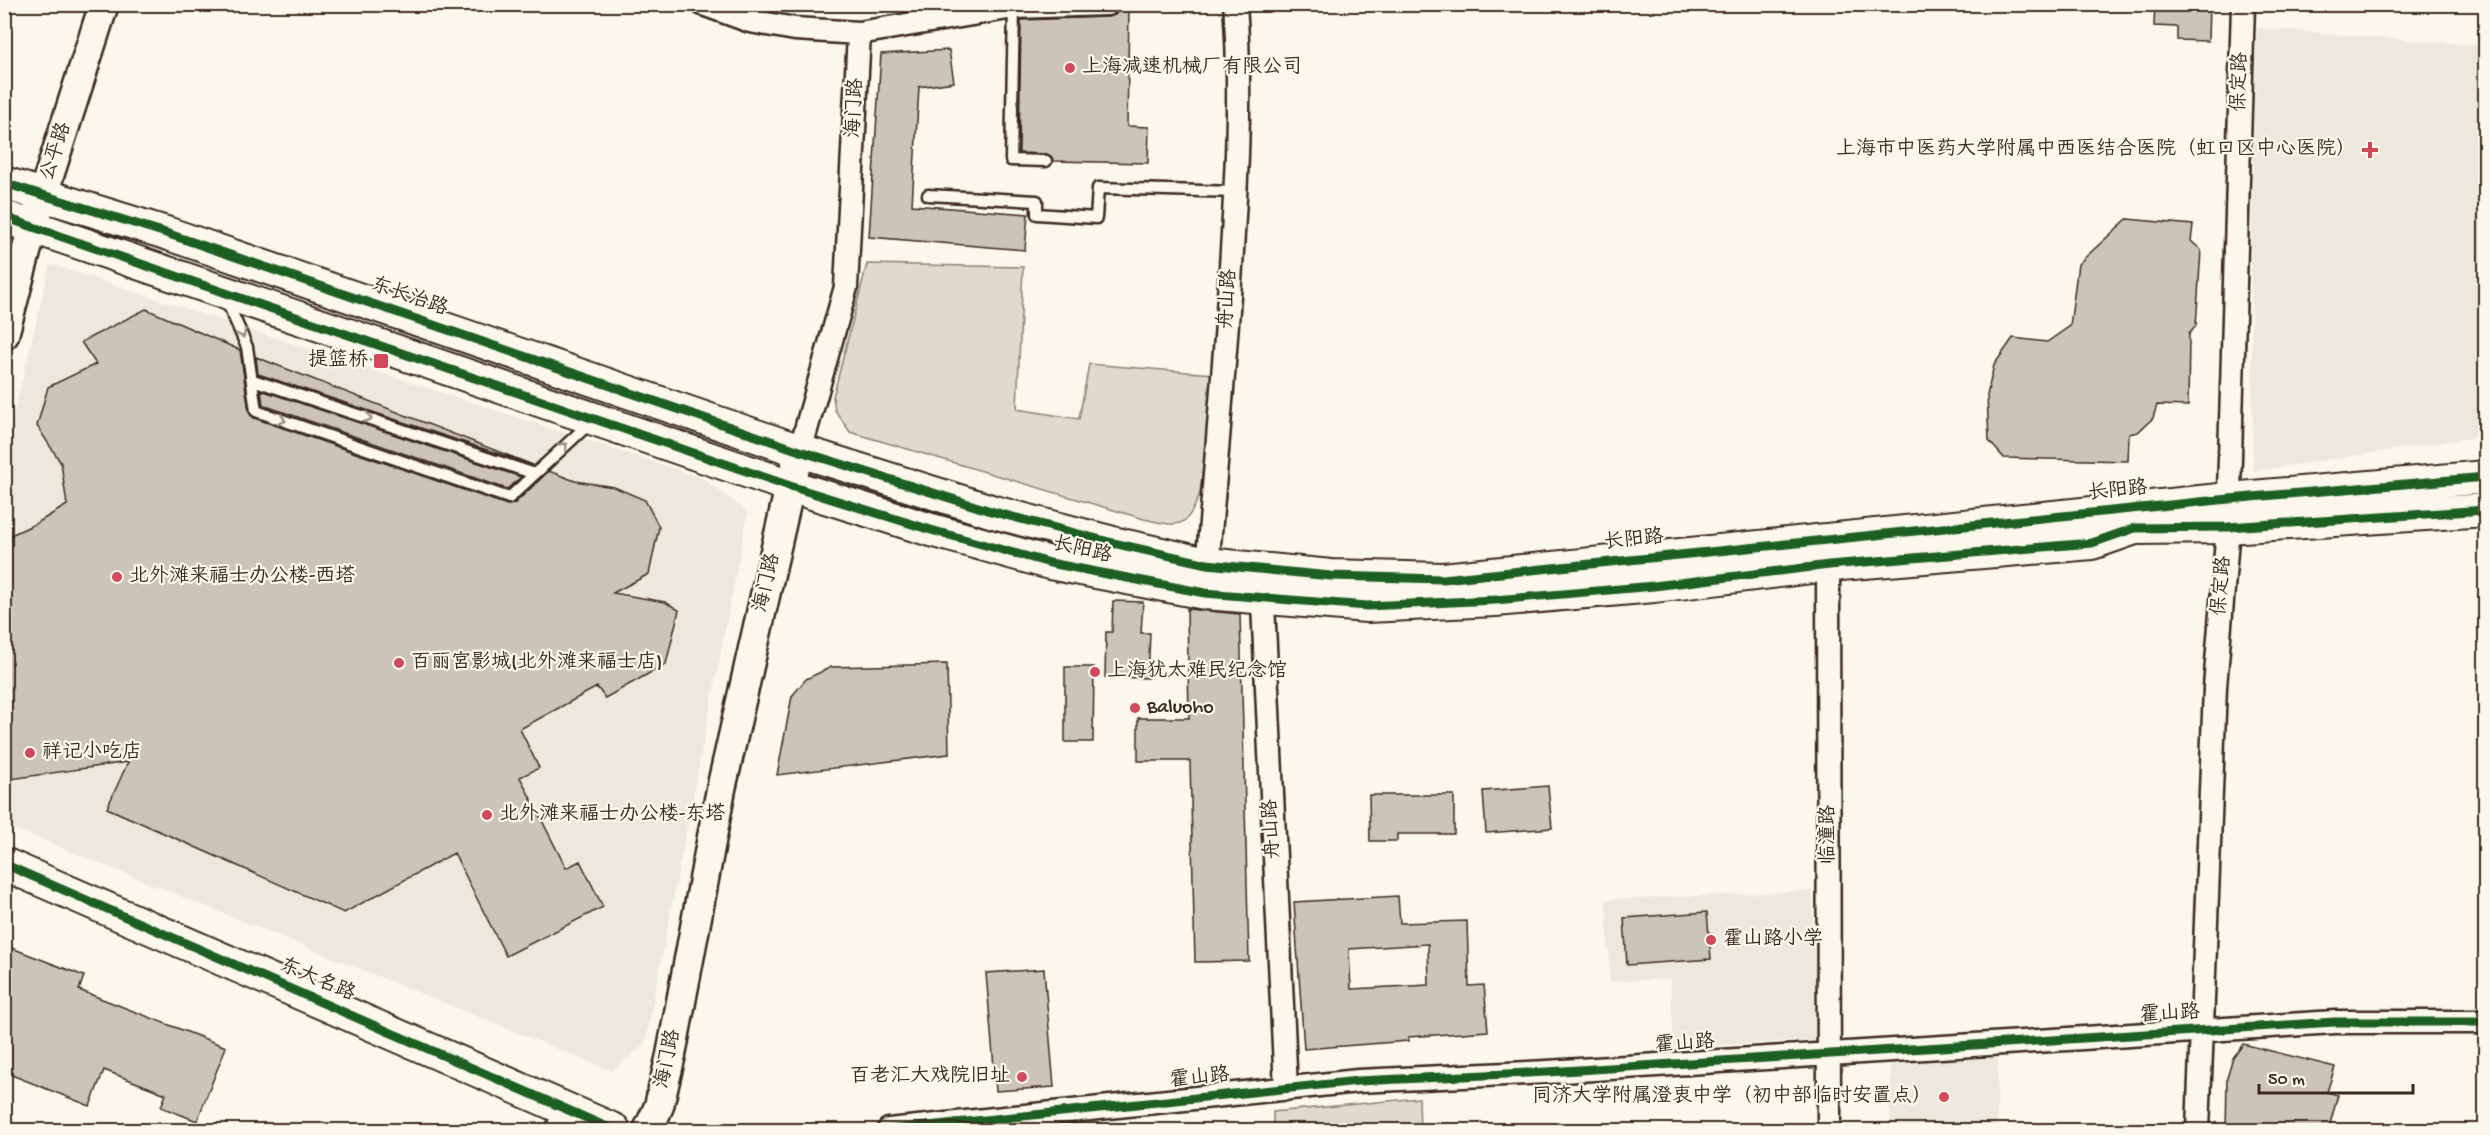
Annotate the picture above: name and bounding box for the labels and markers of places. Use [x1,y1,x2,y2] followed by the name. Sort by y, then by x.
[1082,55,1302,80] place label: 上海减速机械厂有限公司
[1063,61,1077,75] marker: 上海减速机械厂有限公司
[1836,137,2356,162] place label: 上海市中医药大学附属中西医结合医院（虹口区中心医院）
[2361,141,2379,159] marker: 上海市中医药大学附属中西医结合医院（虹口区中心医院）
[308,348,368,373] place label: 提篮桥
[372,352,390,370] marker: 提篮桥
[129,564,355,589] place label: 北外滩来福士办公楼-西塔
[110,570,124,584] marker: 北外滩来福士办公楼-西塔
[411,650,662,675] place label: 百丽宫影城(北外滩来福士店)
[392,656,406,670] marker: 百丽宫影城(北外滩来福士店)
[1107,659,1287,684] place label: 上海犹太难民纪念馆
[1088,665,1102,679] marker: 上海犹太难民纪念馆
[1146,697,1214,720] place label: Baluoho
[1128,701,1142,715] marker: Baluoho
[42,740,142,765] place label: 祥记小吃店
[23,746,37,760] marker: 祥记小吃店
[499,802,725,827] place label: 北外滩来福士办公楼-东塔
[480,808,494,822] marker: 北外滩来福士办公楼-东塔
[1723,927,1823,952] place label: 霍山路小学
[1704,933,1718,947] marker: 霍山路小学
[850,1064,1010,1089] place label: 百老汇大戏院旧址
[1015,1070,1029,1084] marker: 百老汇大戏院旧址
[1532,1084,1932,1109] place label: 同济大学附属澄衷中学（初中部临时安置点）
[1937,1090,1951,1104] marker: 同济大学附属澄衷中学（初中部临时安置点）

